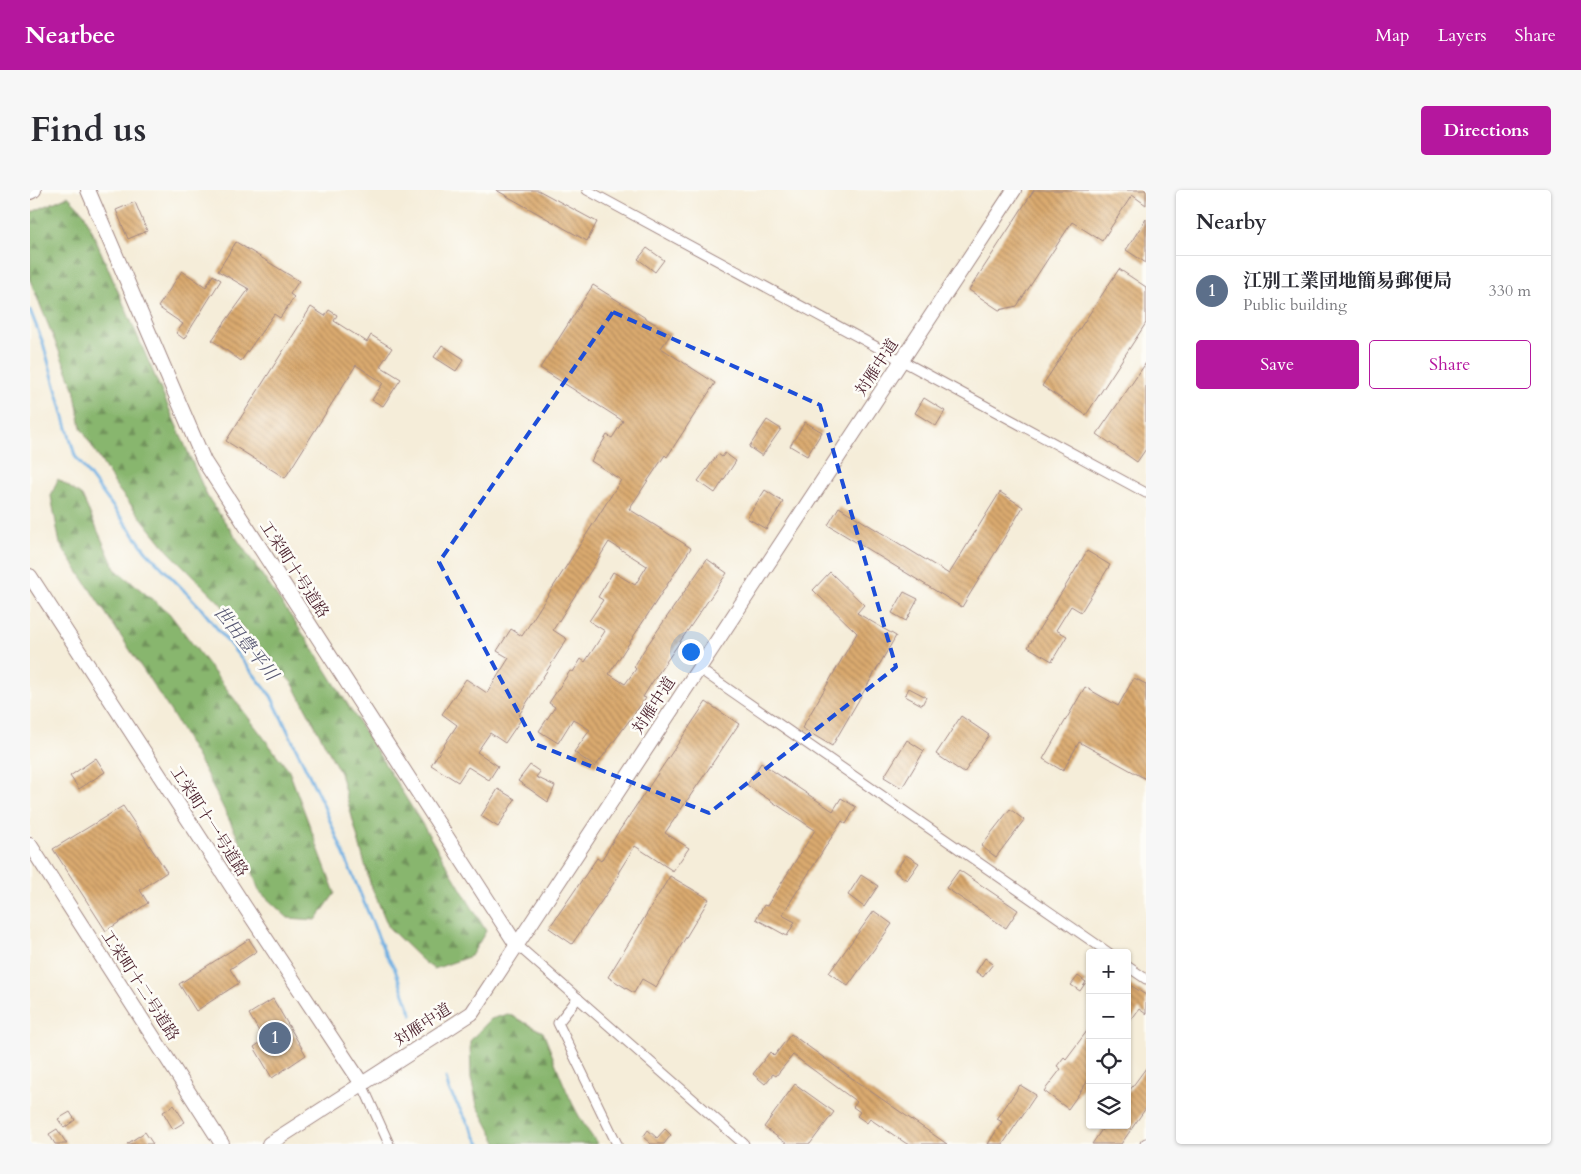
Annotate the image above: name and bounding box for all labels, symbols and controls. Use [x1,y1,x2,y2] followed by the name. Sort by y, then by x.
[25,19,115,52] text: Nearbee
[1375,23,1410,48] text: Map
[1438,23,1487,48] text: Layers
[1515,23,1556,48] text: Share
[30,106,146,154] text: Find us
[1421,106,1551,155] button: Directions
[1196,208,1267,237] text: Nearby
[1243,268,1452,294] text: 江別工業団地簡易郵便局
[1208,280,1216,302] text: 1
[1489,280,1531,302] text: 330 m
[1243,294,1347,316] text: Public building
[850,335,903,400] street label: 対雁中道
[1196,340,1359,389] button: Save
[1369,340,1531,389] button: Share
[254,517,334,623] street label: 工栄町十号道路
[208,600,285,688] water label: 世田豊平川
[678,639,704,665] your location
[627,673,680,738] street label: 対雁中道
[165,762,253,881] street label: 工栄町十一号道路
[96,926,184,1045] street label: 工栄町十二号道路
[1086,949,1131,1129] map controls
[1086,949,1131,994] button: +
[1086,994,1131,1039] button: −
[390,998,455,1051] street label: 対雁中道
[259,1019,291,1057] pin: 1
[1086,1039,1131,1084] button: locate
[1086,1084,1131,1129] button: layers

